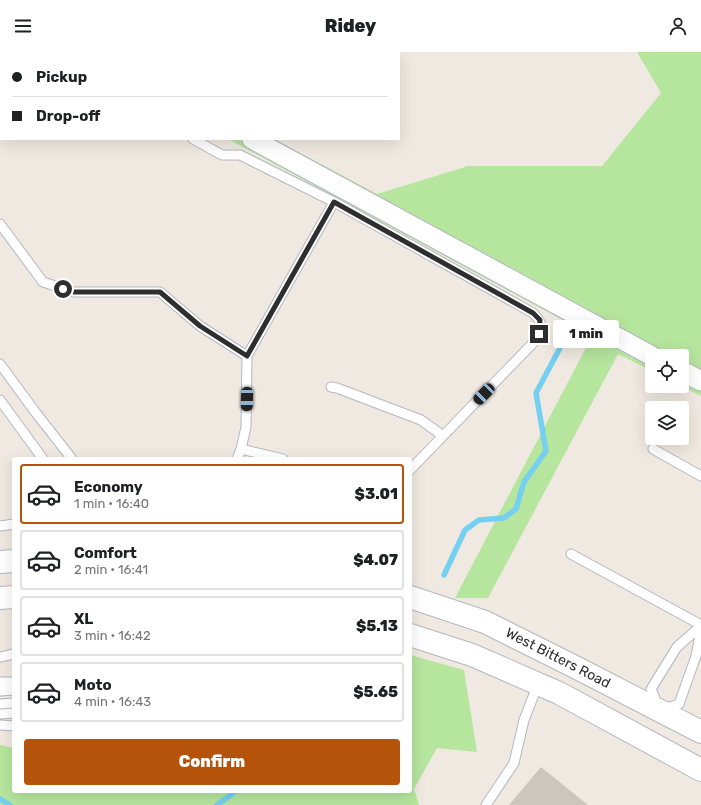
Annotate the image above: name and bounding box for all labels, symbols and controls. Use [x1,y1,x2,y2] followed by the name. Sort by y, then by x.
[12,15,34,37] icon: menu
[325,15,376,37] text: Ridey
[667,15,689,37] icon: person
[36,68,87,86] text: Pickup
[36,107,100,125] text: Drop-off
[54,280,72,298] route start
[553,320,619,348] callout: 1 min
[530,325,548,343] route end
[569,326,603,341] text: 1 min
[645,349,689,445] map controls
[645,349,689,393] button: locate
[471,381,497,407] car
[241,387,253,411] car
[645,401,689,445] button: layers
[26,476,62,512] icon: car
[74,478,143,496] text: Economy
[355,485,398,503] text: $3.01
[74,496,149,511] text: 1 min · 16:40
[26,542,62,578] icon: car
[74,544,137,562] text: Comfort
[353,551,398,569] text: $4.07
[74,562,148,577] text: 2 min · 16:41
[26,608,62,644] icon: car
[74,610,93,628] text: XL
[356,617,398,635] text: $5.13
[503,624,613,692] street label: West Bitters Road
[74,628,151,643] text: 3 min · 16:42
[26,674,62,710] icon: car
[74,676,112,694] text: Moto
[353,683,398,701] text: $5.65
[74,694,151,709] text: 4 min · 16:43
[24,739,400,785] button: Confirm

